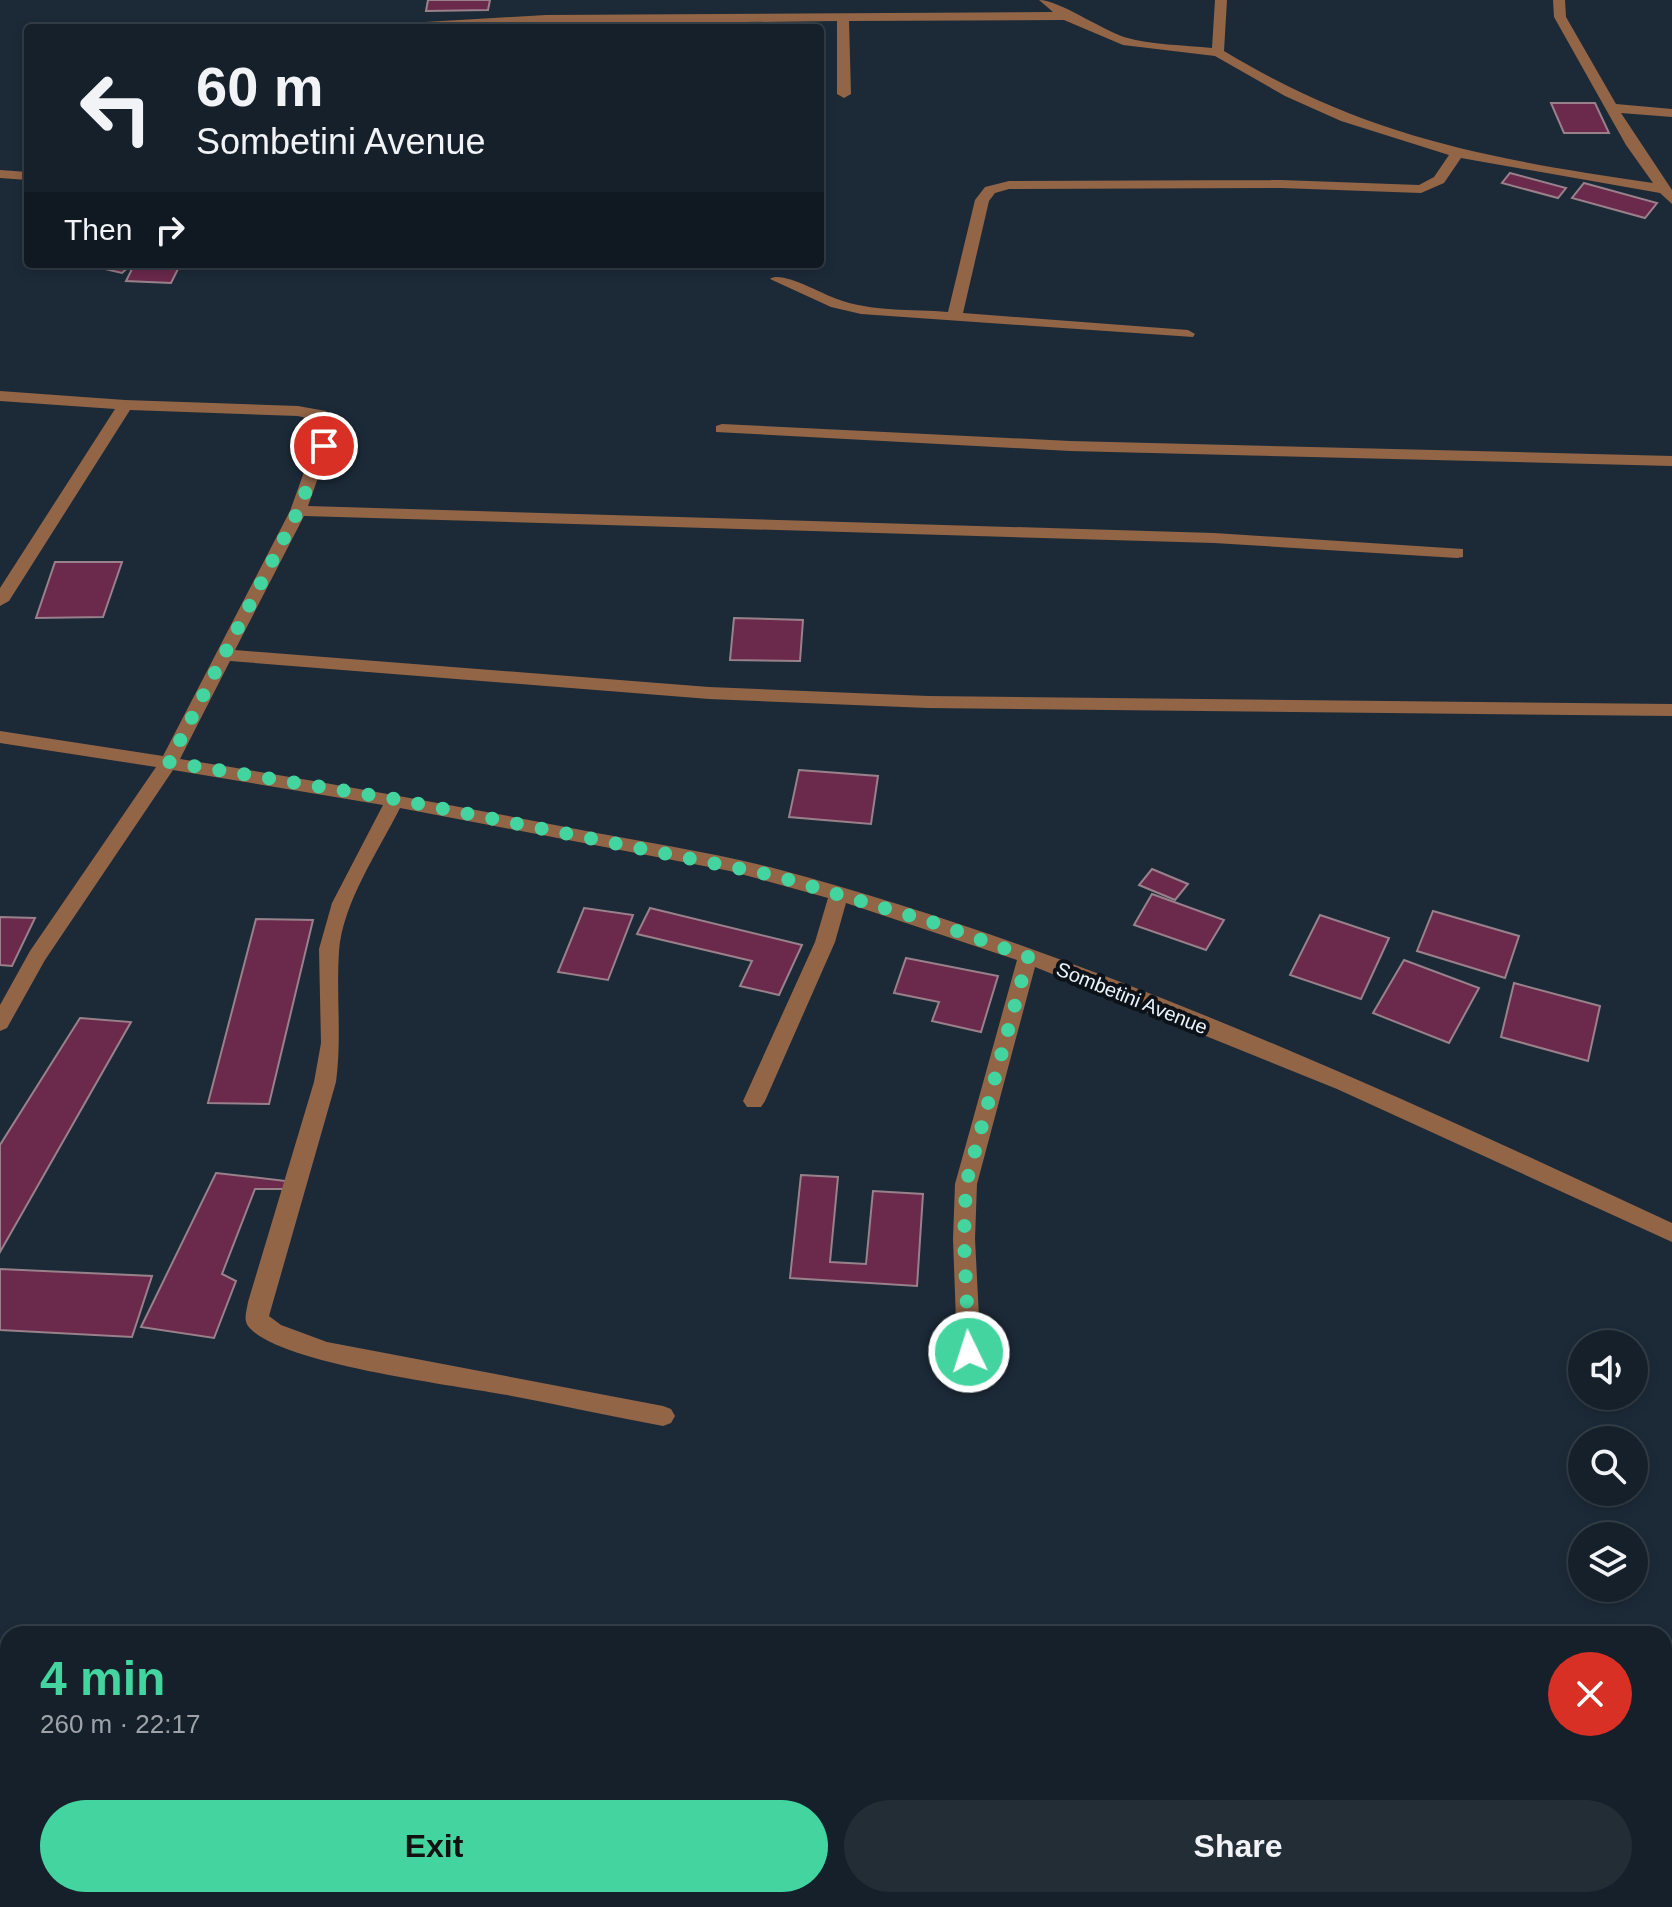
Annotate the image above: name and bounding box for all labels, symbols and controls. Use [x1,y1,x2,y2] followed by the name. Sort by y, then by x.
[196,55,324,118] text: 60 m
[64,56,168,160] icon: left
[196,121,486,162] text: Sombetini Avenue
[148,208,192,252] icon: right
[64,213,132,246] text: Then
[290,412,358,480] pin
[302,424,346,468] icon: arrive
[1053,958,1211,1038] street label: Sombetini Avenue
[927,1310,1011,1394] position arrow
[1568,1330,1648,1602] map controls
[1568,1330,1648,1410] button: sound
[1568,1426,1648,1506] button: search
[1568,1522,1648,1602] button: layers
[40,1652,165,1705] text: 4 min
[1548,1652,1632,1736] button: close
[40,1709,200,1739] text: 260 m · 22:17
[40,1800,828,1892] button: Exit
[844,1800,1632,1892] button: Share

